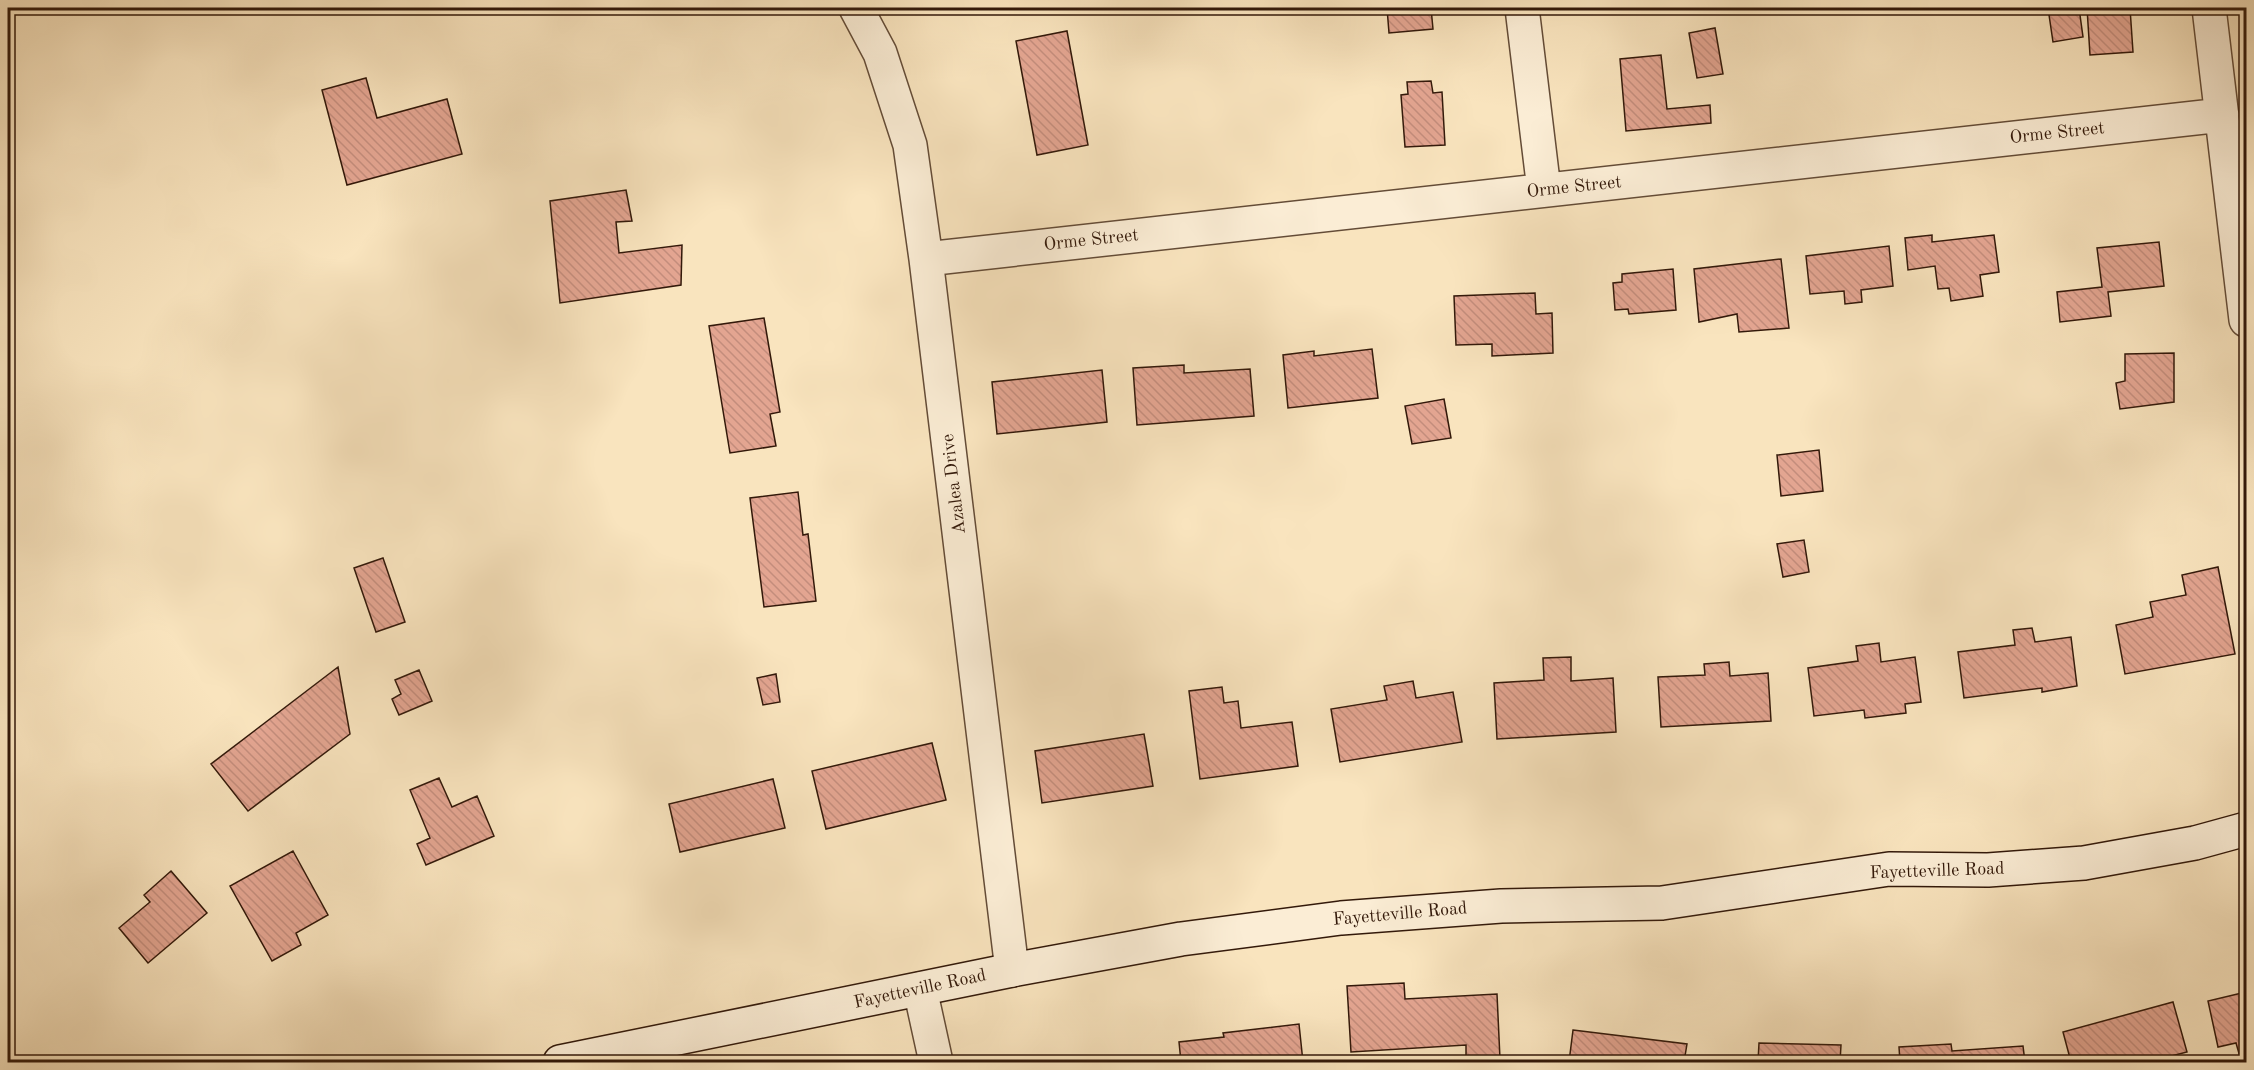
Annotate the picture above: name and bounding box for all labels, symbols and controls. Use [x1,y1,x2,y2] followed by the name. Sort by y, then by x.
[2009,119,2105,147] street label: Orme Street
[1526,173,1622,201] street label: Orme Street
[1043,226,1139,254] street label: Orme Street
[939,433,969,535] street label: Azalea Drive
[1869,860,2005,882] street label: Fayetteville Road
[1332,899,1468,929] street label: Fayetteville Road
[852,966,988,1012] street label: Fayetteville Road

